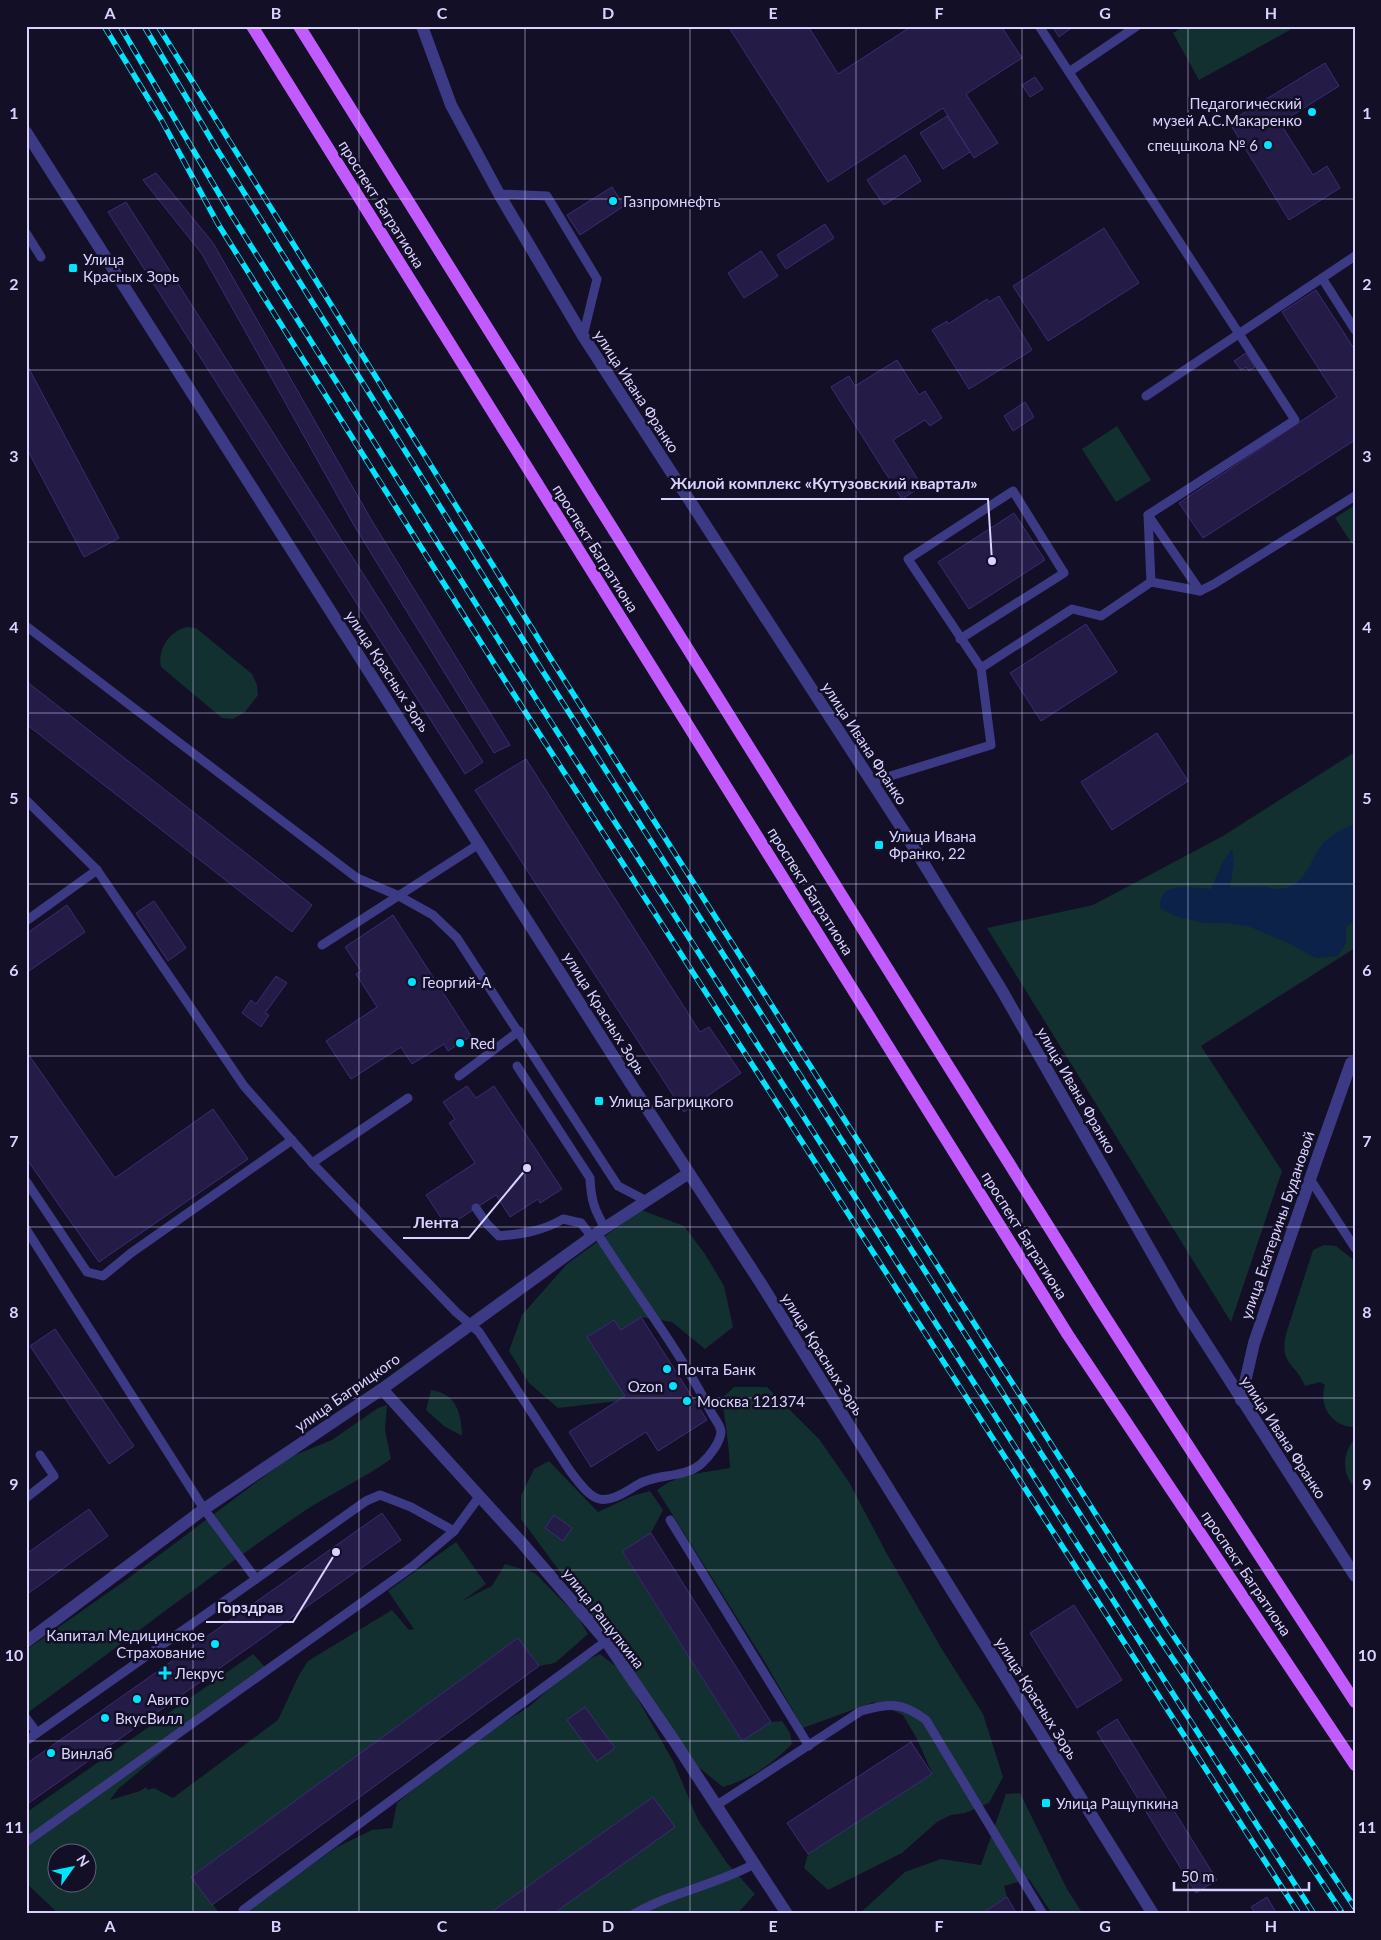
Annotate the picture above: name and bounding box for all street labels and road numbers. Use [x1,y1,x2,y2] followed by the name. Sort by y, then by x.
[335,137,429,271] street label: проспект Багратиона
[591,326,683,456] street label: улица Ивана Франко
[549,481,643,615] street label: проспект Багратиона
[342,607,434,735] street label: улица Красных Зорь
[819,678,911,808] street label: улица Ивана Франко
[764,824,858,958] street label: проспект Багратиона
[560,948,650,1078] street label: улица Красных Зорь
[1034,1024,1120,1156] street label: улица Ивана Франко
[1236,1129,1318,1321] street label: улица Екатерины Будановой
[978,1168,1072,1302] street label: проспект Багратиона
[778,1289,868,1419] street label: улица Красных Зорь
[291,1349,403,1435] street label: улица Багрицкого
[1238,1372,1330,1502] street label: улица Ивана Франко
[1198,1507,1296,1639] street label: проспект Багратиона
[559,1564,649,1672] street label: улица Ращупкина
[992,1633,1082,1763] street label: улица Красных Зорь

